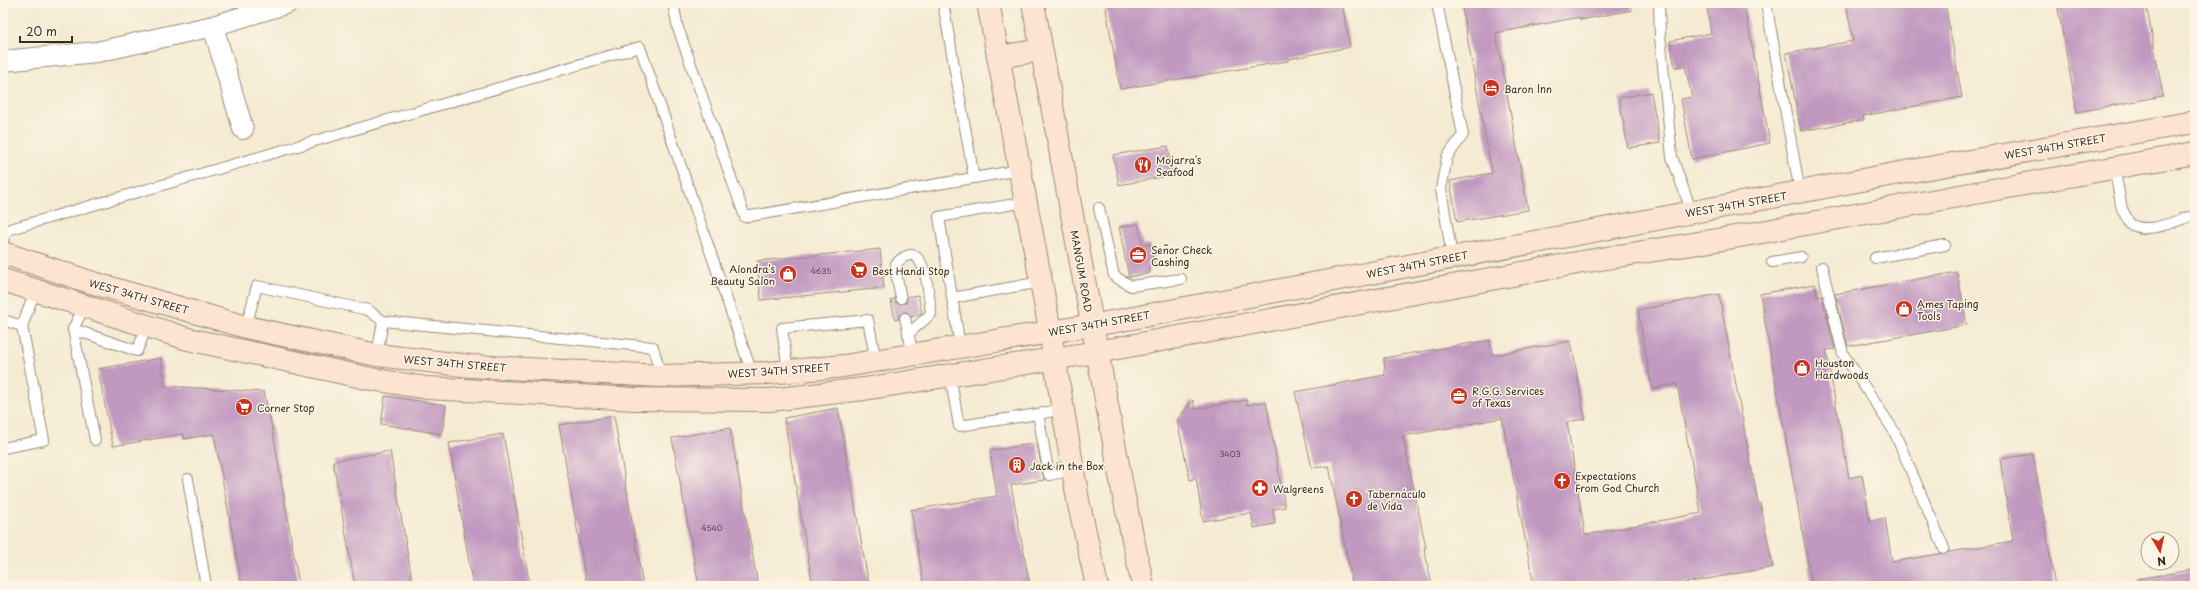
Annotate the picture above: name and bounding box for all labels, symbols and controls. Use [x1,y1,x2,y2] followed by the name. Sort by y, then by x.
[20,18,72,44] scale bar
[26,22,57,40] text: 20 m
[1481,78,1501,98] hotel icon: Baron Inn
[1504,81,1552,96] place label: Baron Inn
[2003,130,2107,162] street label: WEST 34TH STREET
[1156,152,1202,179] place label: Mojarra's Seafood
[1133,155,1153,175] restaurant icon: Mojarra's Seafood
[1684,188,1788,220] street label: WEST 34TH STREET
[1067,229,1097,313] street label: MANGUM ROAD
[1151,242,1212,269] place label: Señor Check Cashing
[1128,245,1148,265] office icon: Señor Check Cashing
[1365,247,1469,281] street label: WEST 34TH STREET
[849,260,869,280] supermarket icon: Best Handi Stop
[710,261,775,288] place label: Alondra's Beauty Salon
[872,263,950,278] place label: Best Handi Stop
[778,264,798,284] shop icon: Alondra's Beauty Salon
[811,265,832,277] house number: 4635
[87,275,191,317] street label: WEST 34TH STREET
[1917,296,1979,323] place label: Ames Taping Tools
[1894,299,1914,319] shop icon: Ames Taping Tools
[1047,307,1151,339] street label: WEST 34TH STREET
[403,351,507,375] street label: WEST 34TH STREET
[1815,355,1869,382] place label: Houston Hardwoods
[1792,358,1812,378] shop icon: Houston Hardwoods
[727,359,831,381] street label: WEST 34TH STREET
[1472,383,1544,410] place label: R.G.G. Services of Texas
[1449,386,1469,406] office icon: R.G.G. Services of Texas
[234,397,254,417] supermarket icon: Corner Stop
[257,400,315,415] place label: Corner Stop
[1219,448,1241,460] house number: 3403
[1007,455,1027,475] building icon: Jack in the Box
[1030,458,1104,473] place label: Jack in the Box
[1575,468,1659,495] place label: Expectations From God Church
[1552,471,1572,491] church icon: Expectations From God Church
[1250,478,1270,498] pharmacy icon: Walgreens
[1273,481,1324,496] place label: Walgreens
[1367,486,1426,513] place label: Tabernáculo de Vida
[1344,489,1364,509] church icon: Tabernáculo de Vida
[701,522,723,534] house number: 4540
[2140,531,2180,571] north arrow
[2156,552,2167,570] text: N

